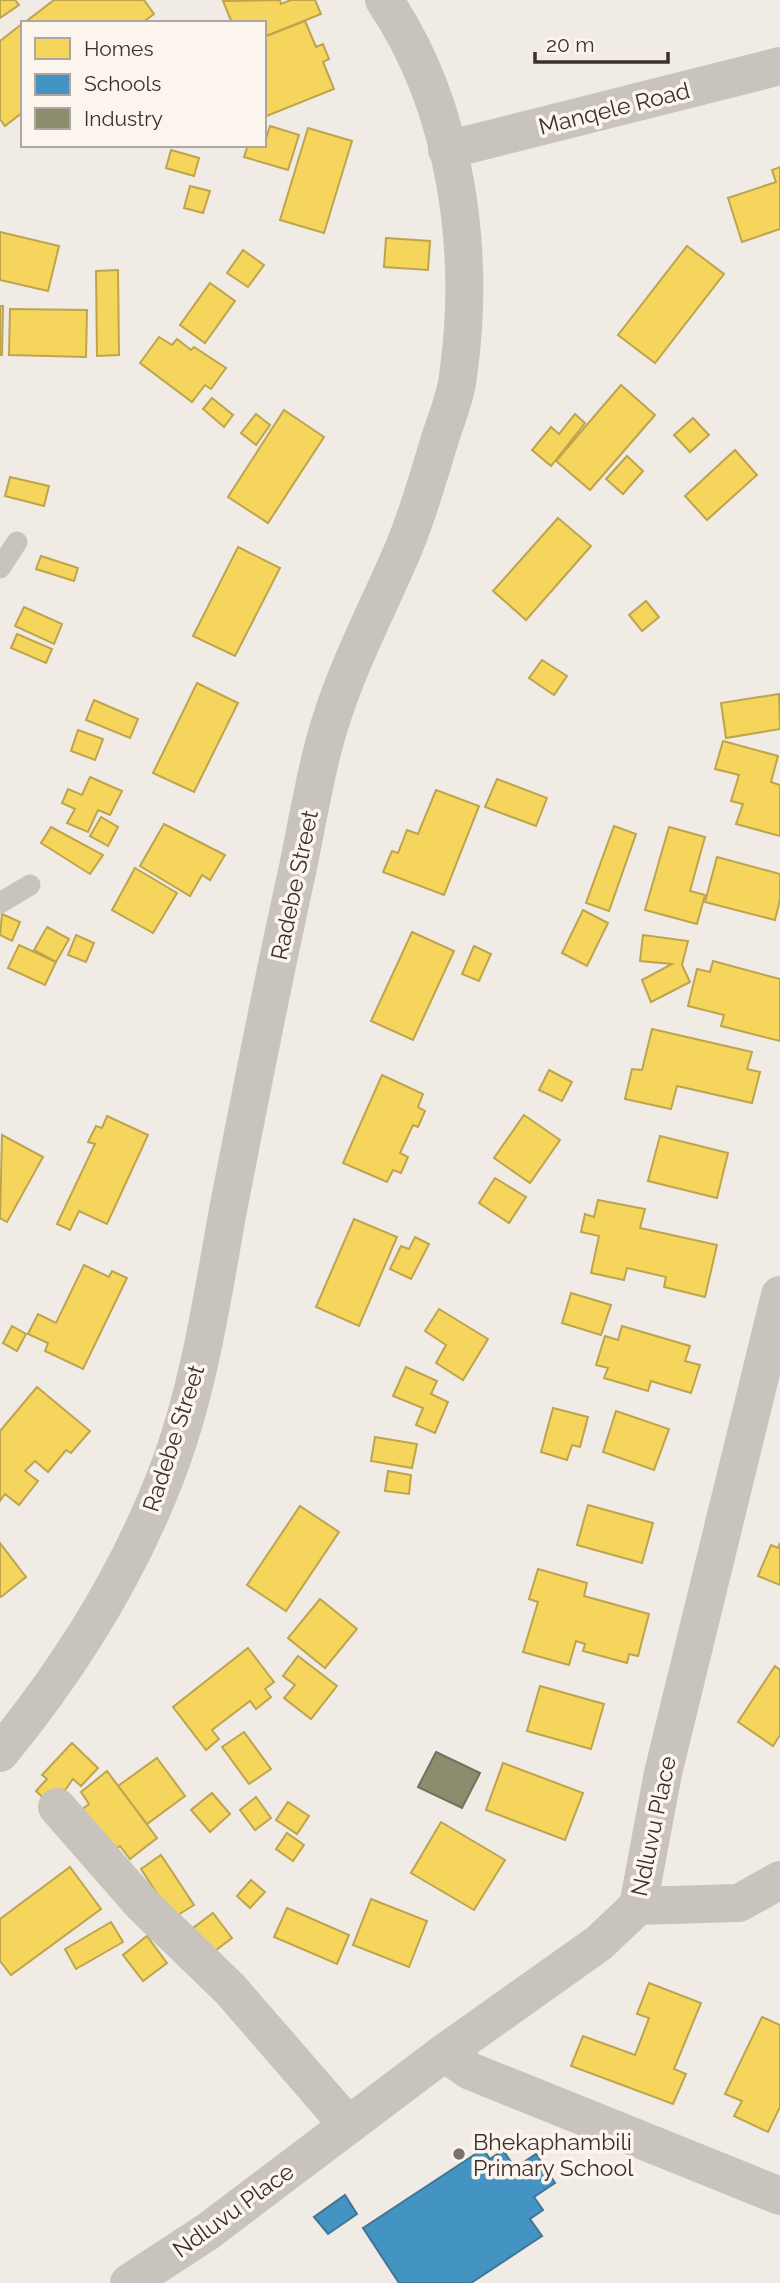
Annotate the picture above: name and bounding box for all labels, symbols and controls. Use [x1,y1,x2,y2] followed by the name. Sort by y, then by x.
[21,21,266,147] legend
[535,21,668,65] scale bar
[546,32,594,57] text: 20 m
[84,36,154,61] text: Homes
[84,71,161,96] text: Schools
[536,76,692,140] street label: Manqele Road
[84,106,163,131] text: Industry
[265,807,323,962] street label: Radebe Street
[137,1361,209,1515] street label: Radebe Street
[625,1753,681,1899] street label: Ndluvu Place
[473,2128,634,2181] place label: Bhekaphambili Primary School
[451,2146,467,2162] marker: Bhekaphambili Primary School
[167,2157,299,2263] street label: Ndluvu Place

